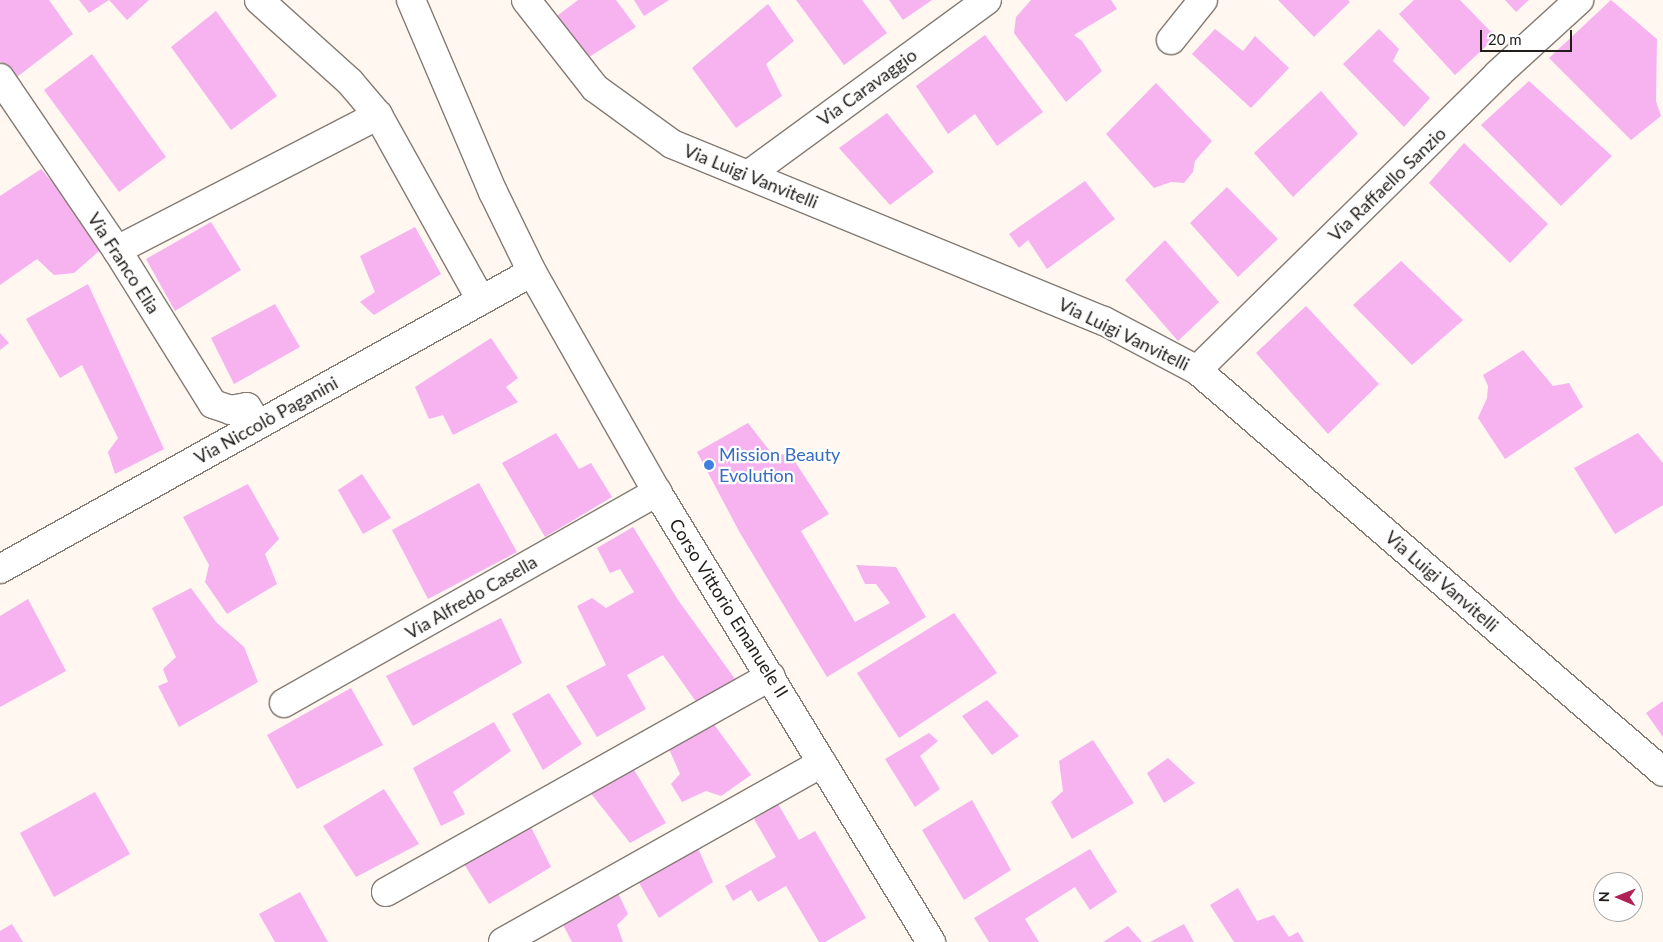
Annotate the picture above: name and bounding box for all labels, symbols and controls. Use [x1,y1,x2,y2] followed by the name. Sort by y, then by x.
[1483,20,1576,52] scale bar
[1488,30,1522,48] text: 20 m
[813,44,921,130] street label: Via Caravaggio
[1324,122,1450,246] street label: Via Raffaello Sanzio
[680,139,822,213] street label: Via Luigi Vanvitelli
[83,209,165,317] street label: Via Franco Elia
[1055,293,1193,375] street label: Via Luigi Vanvitelli
[191,372,341,468] street label: Via Niccolò Paganini
[719,444,840,486] place label: Mission Beauty Evolution
[703,459,715,471] marker: Mission Beauty Evolution
[665,514,793,702] street label: Corso Vittorio Emanuele II
[1381,526,1503,636] street label: Via Luigi Vanvitelli
[401,550,541,644] street label: Via Alfredo Casella
[1593,872,1643,922] north arrow
[1595,891,1612,902] text: N

